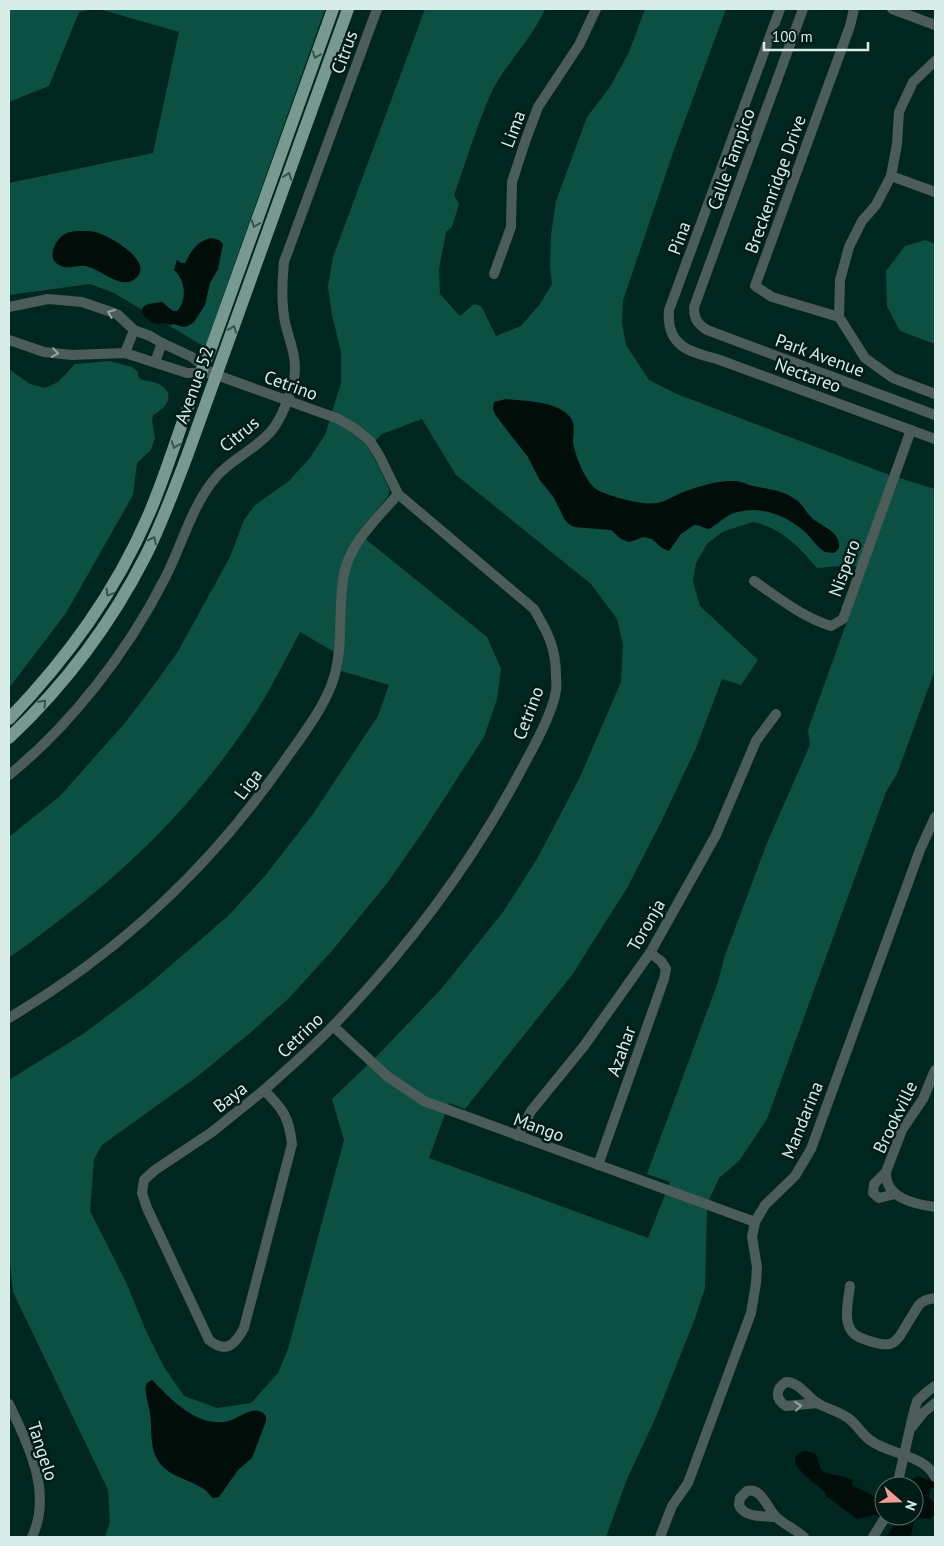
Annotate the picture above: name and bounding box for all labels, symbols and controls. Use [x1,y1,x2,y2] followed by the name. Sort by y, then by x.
[764,20,868,52] scale bar
[326,27,362,77] street label: Citrus
[772,27,813,46] text: 100 m
[312,50,322,58] one-way arrow
[702,105,760,213] street label: Calle Tampico
[496,107,530,151] street label: Lima
[739,112,811,256] street label: Breckenridge Drive
[282,172,292,181] one-way arrow
[662,218,696,258] street label: Pina
[251,219,261,227] one-way arrow
[107,308,116,319] one-way arrow
[227,325,237,334] one-way arrow
[772,328,868,382] street label: Park Avenue
[169,343,219,427] street label: Avenue 52
[52,347,60,358] one-way arrow
[772,352,844,398] street label: Nectareo
[261,365,321,405] street label: Cetrino
[214,411,264,457] street label: Citrus
[171,440,181,449] one-way arrow
[146,536,157,545] one-way arrow
[823,536,865,600] street label: Nispero
[105,587,115,596] one-way arrow
[507,683,549,743] street label: Cetrino
[37,700,46,709] one-way arrow
[229,764,267,804] street label: Liga
[622,895,670,955] street label: Toronja
[272,1008,328,1062] street label: Cetrino
[601,1023,641,1079] street label: Azahar
[208,1077,252,1117] street label: Baya
[868,1077,922,1157] street label: Brookville
[776,1078,828,1162] street label: Mandarina
[510,1107,568,1147] street label: Mango
[794,1401,802,1412] one-way arrow
[23,1419,63,1483] street label: Tangelo
[874,1476,924,1526] north arrow
[901,1498,921,1513] text: N

